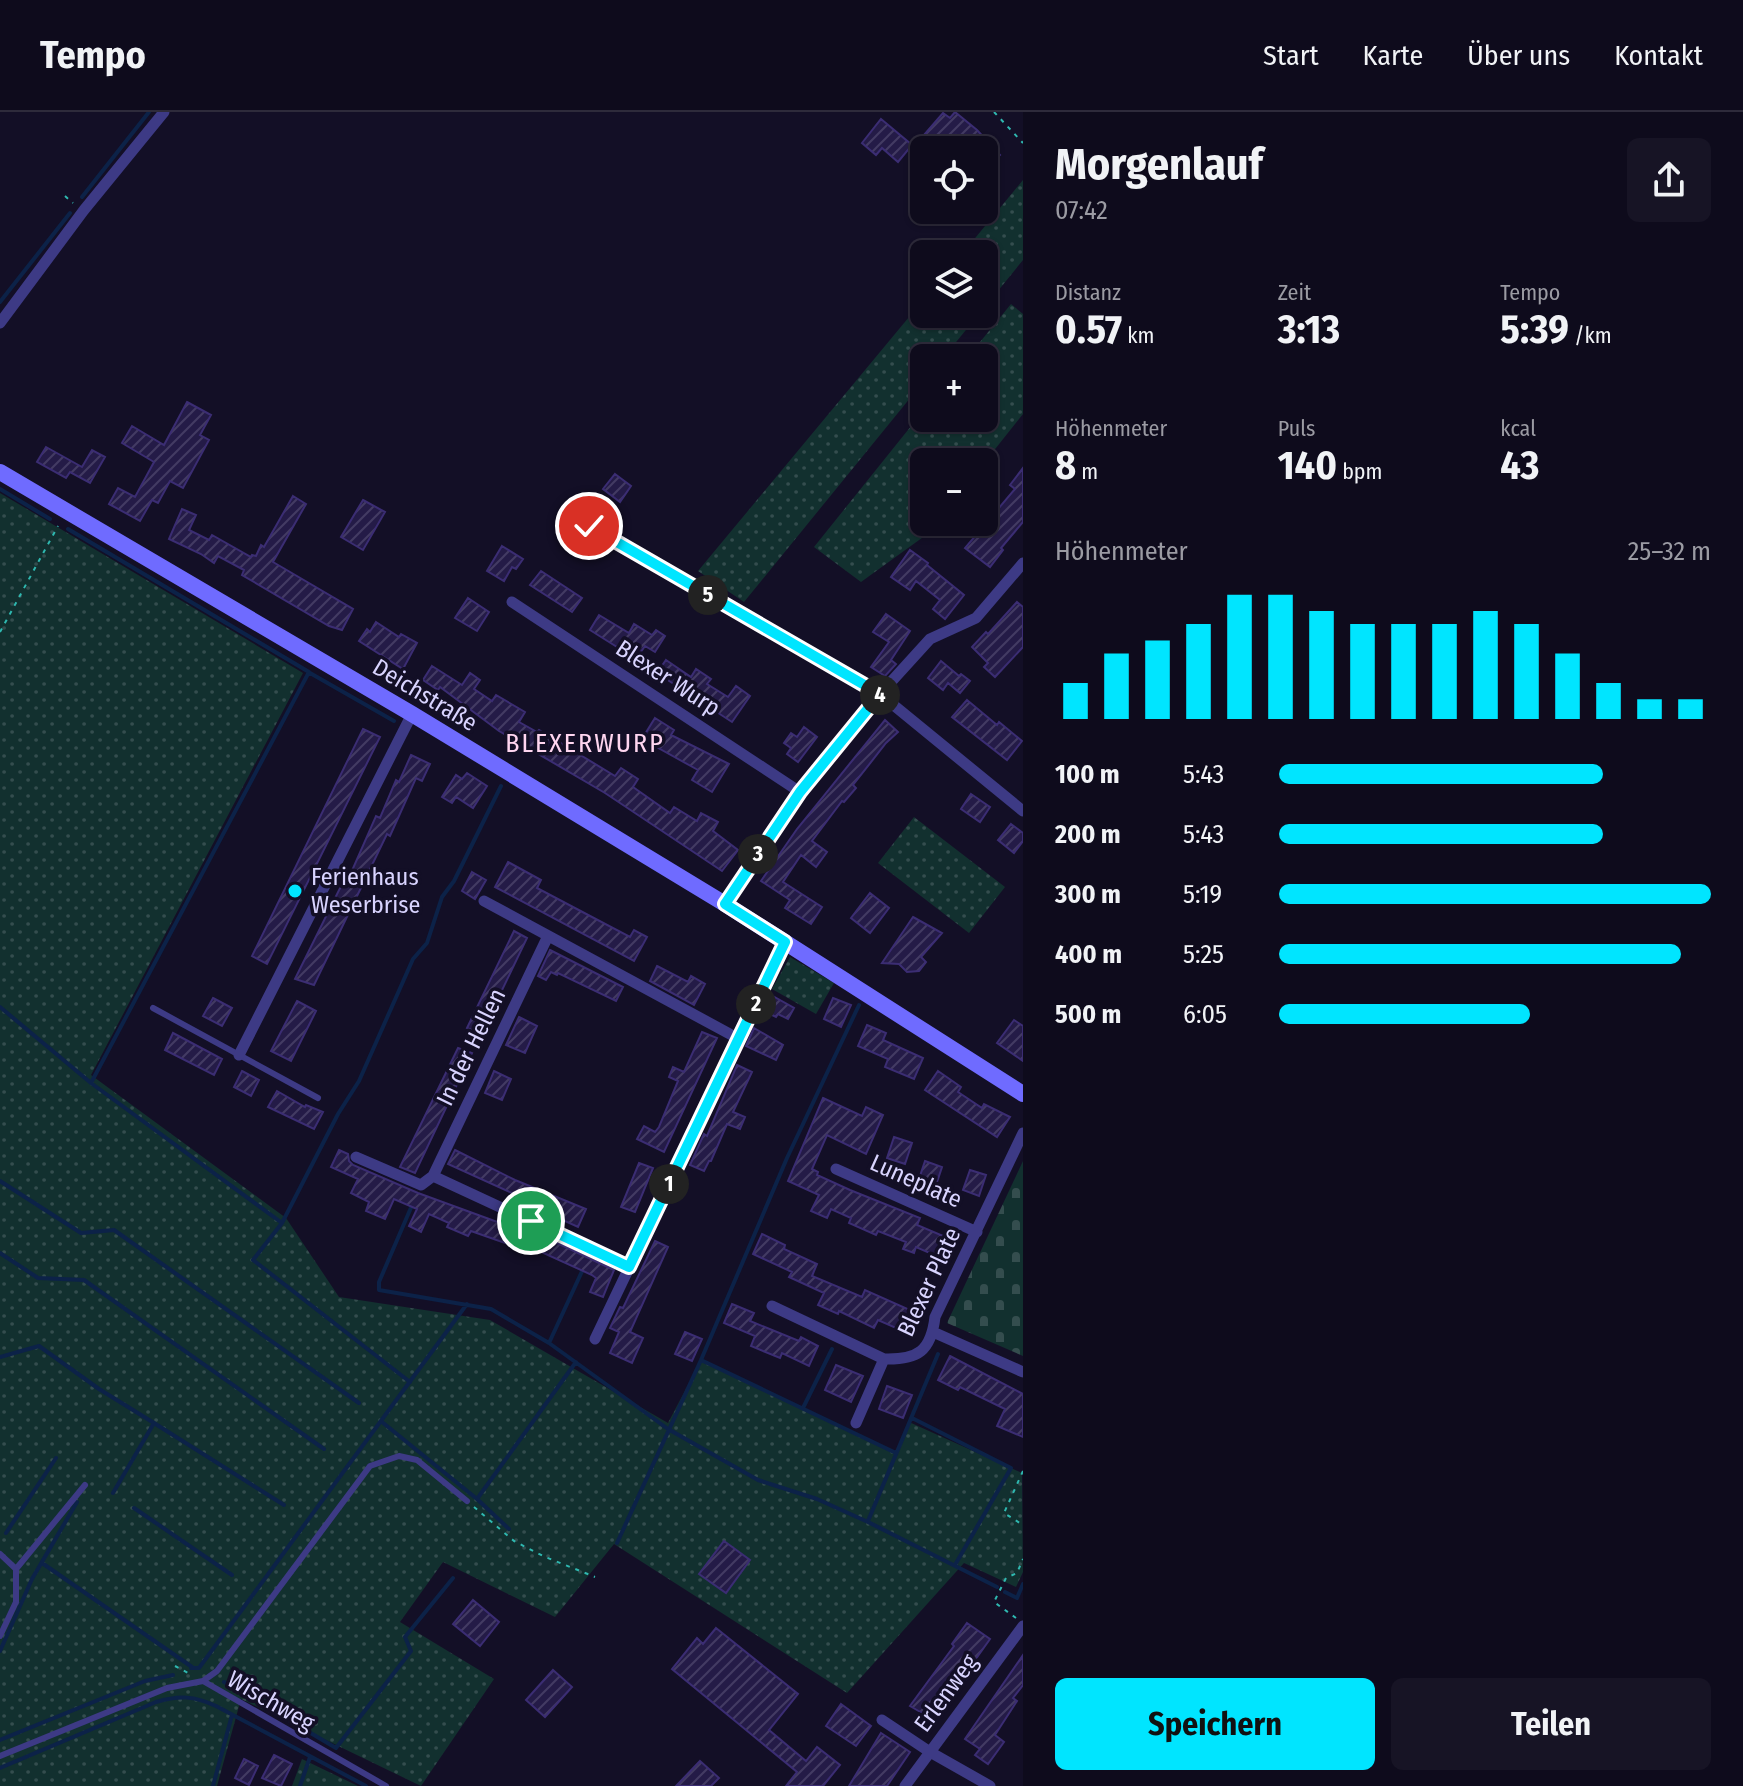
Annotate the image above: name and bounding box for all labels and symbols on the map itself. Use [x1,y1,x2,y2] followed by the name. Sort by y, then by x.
[555,492,623,560] pin
[688,575,728,615] pin: 5
[611,634,725,722] street label: Blexer Wurp
[368,653,482,737] street label: Deichstraße
[860,675,900,715] pin: 4
[505,728,665,759] district label: BLEXERWURP
[738,834,778,874] pin: 3
[311,863,420,919] place label: Ferienhaus Weserbrise
[286,882,304,900] marker: Ferienhaus Weserbrise
[431,984,511,1110] street label: In der Hellen
[736,984,776,1024] pin: 2
[866,1148,966,1214] street label: Luneplate
[649,1164,689,1204] pin: 1
[497,1187,565,1255] pin
[892,1223,966,1341] street label: Blexer Plate
[909,1648,984,1737] street label: Erlenweg
[222,1665,320,1737] street label: Wischweg

